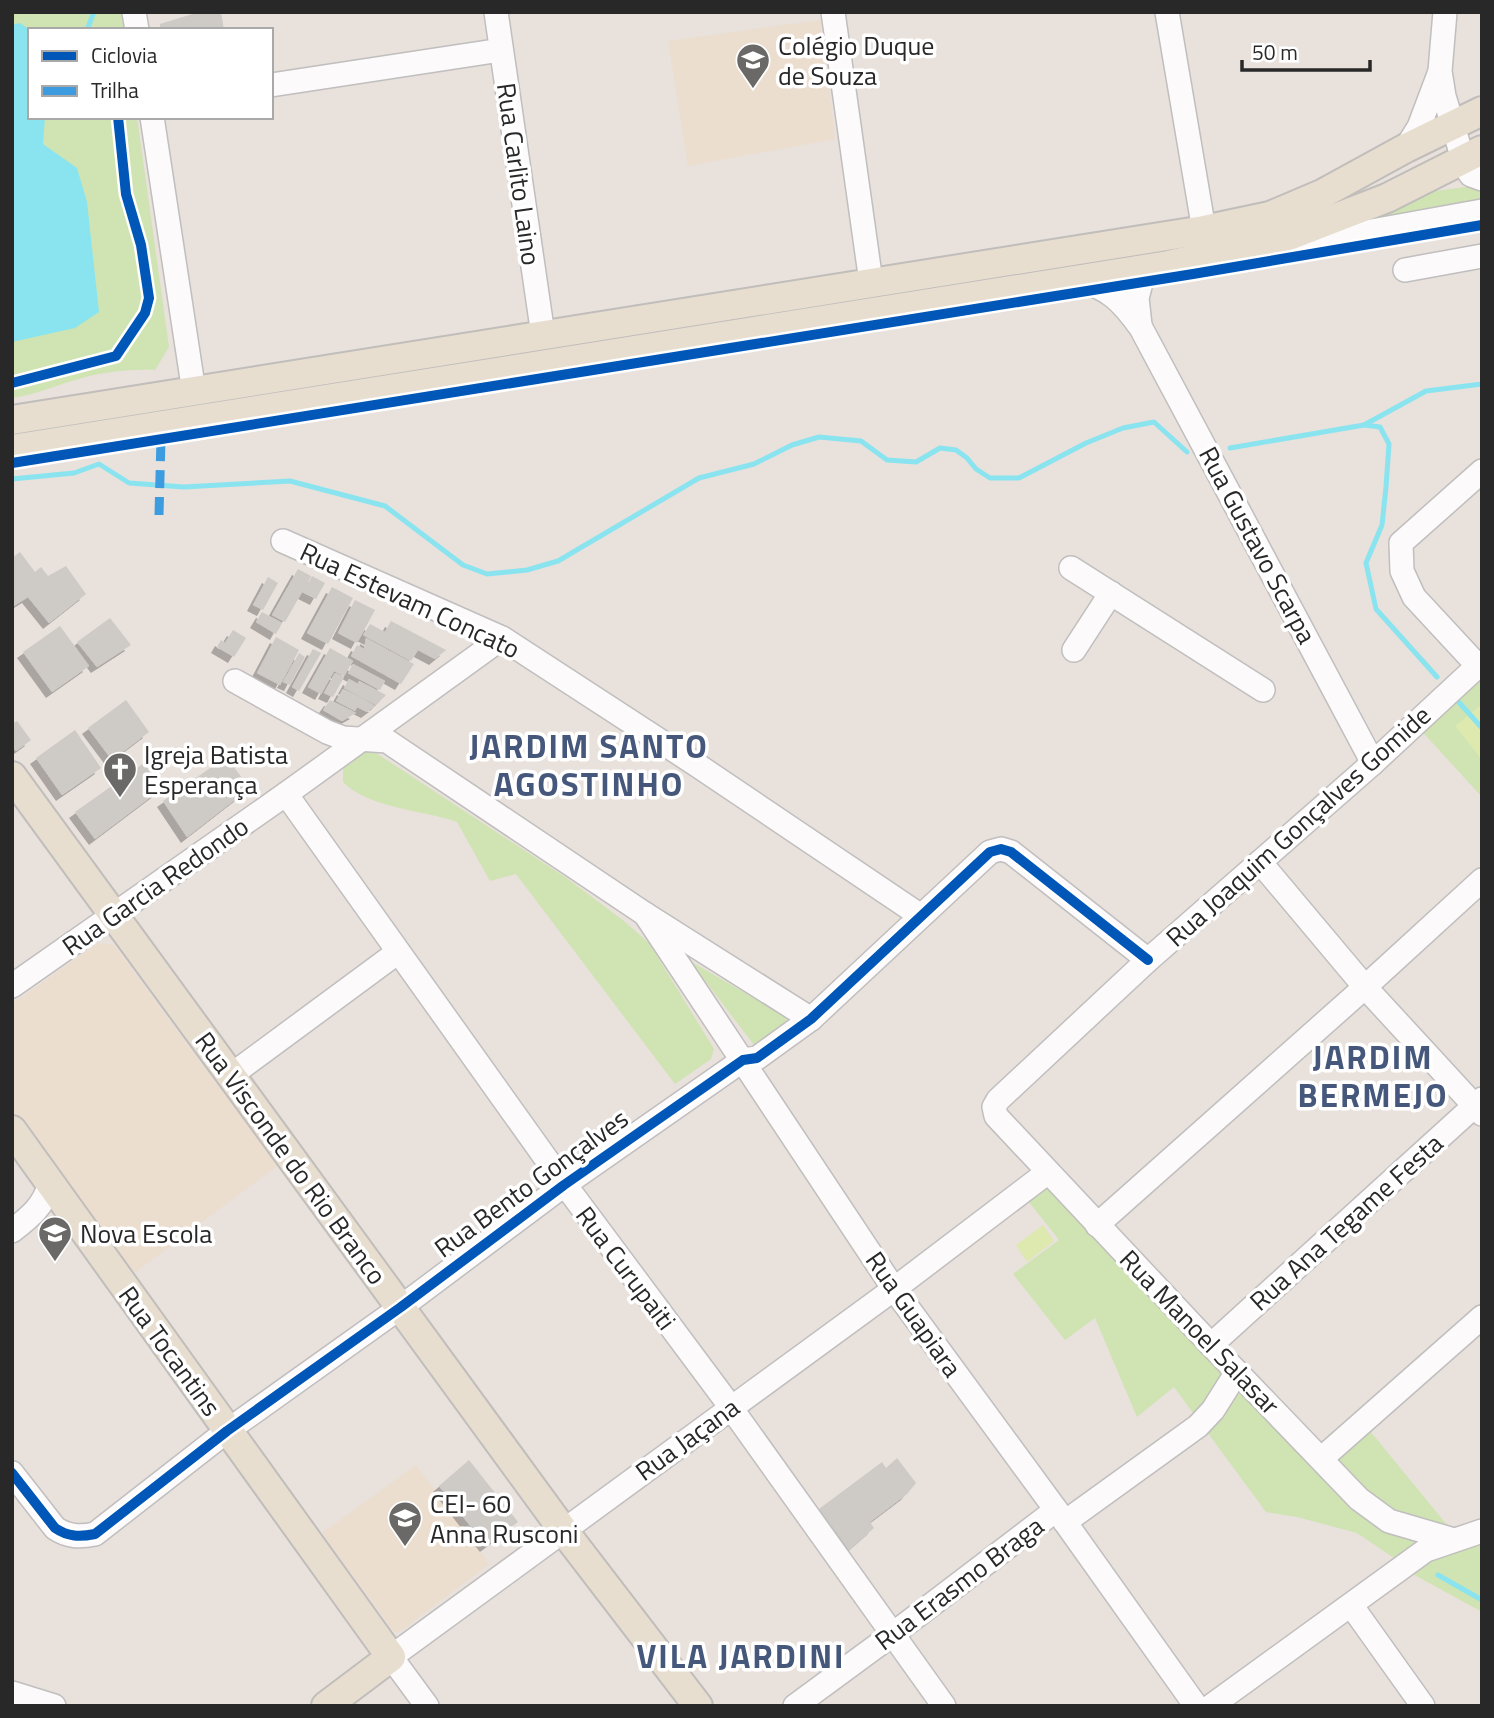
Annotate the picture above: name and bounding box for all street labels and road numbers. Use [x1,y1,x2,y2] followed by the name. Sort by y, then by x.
[487,80,551,268] street label: Rua Carlito Laino
[1190,439,1326,651] street label: Rua Gustavo Scarpa
[294,532,526,668] street label: Rua Estevam Concato
[1157,696,1439,956] street label: Rua Joaquim Gonçalves Gomide
[54,807,256,965] street label: Rua Garcia Redondo
[186,1024,396,1292] street label: Rua Visconde do Rio Branco
[426,1099,636,1267] street label: Rua Bento Gonçalves
[1241,1124,1451,1320] street label: Rua Ana Tegame Festa
[566,1198,686,1338] street label: Rua Curupaiti
[1111,1241,1289,1423] street label: Rua Manoel Salasar
[856,1243,972,1385] street label: Rua Guapiara
[109,1278,231,1424] street label: Rua Tocantins
[627,1388,747,1490] street label: Rua Jaçana
[866,1506,1052,1660] street label: Rua Erasmo Braga

